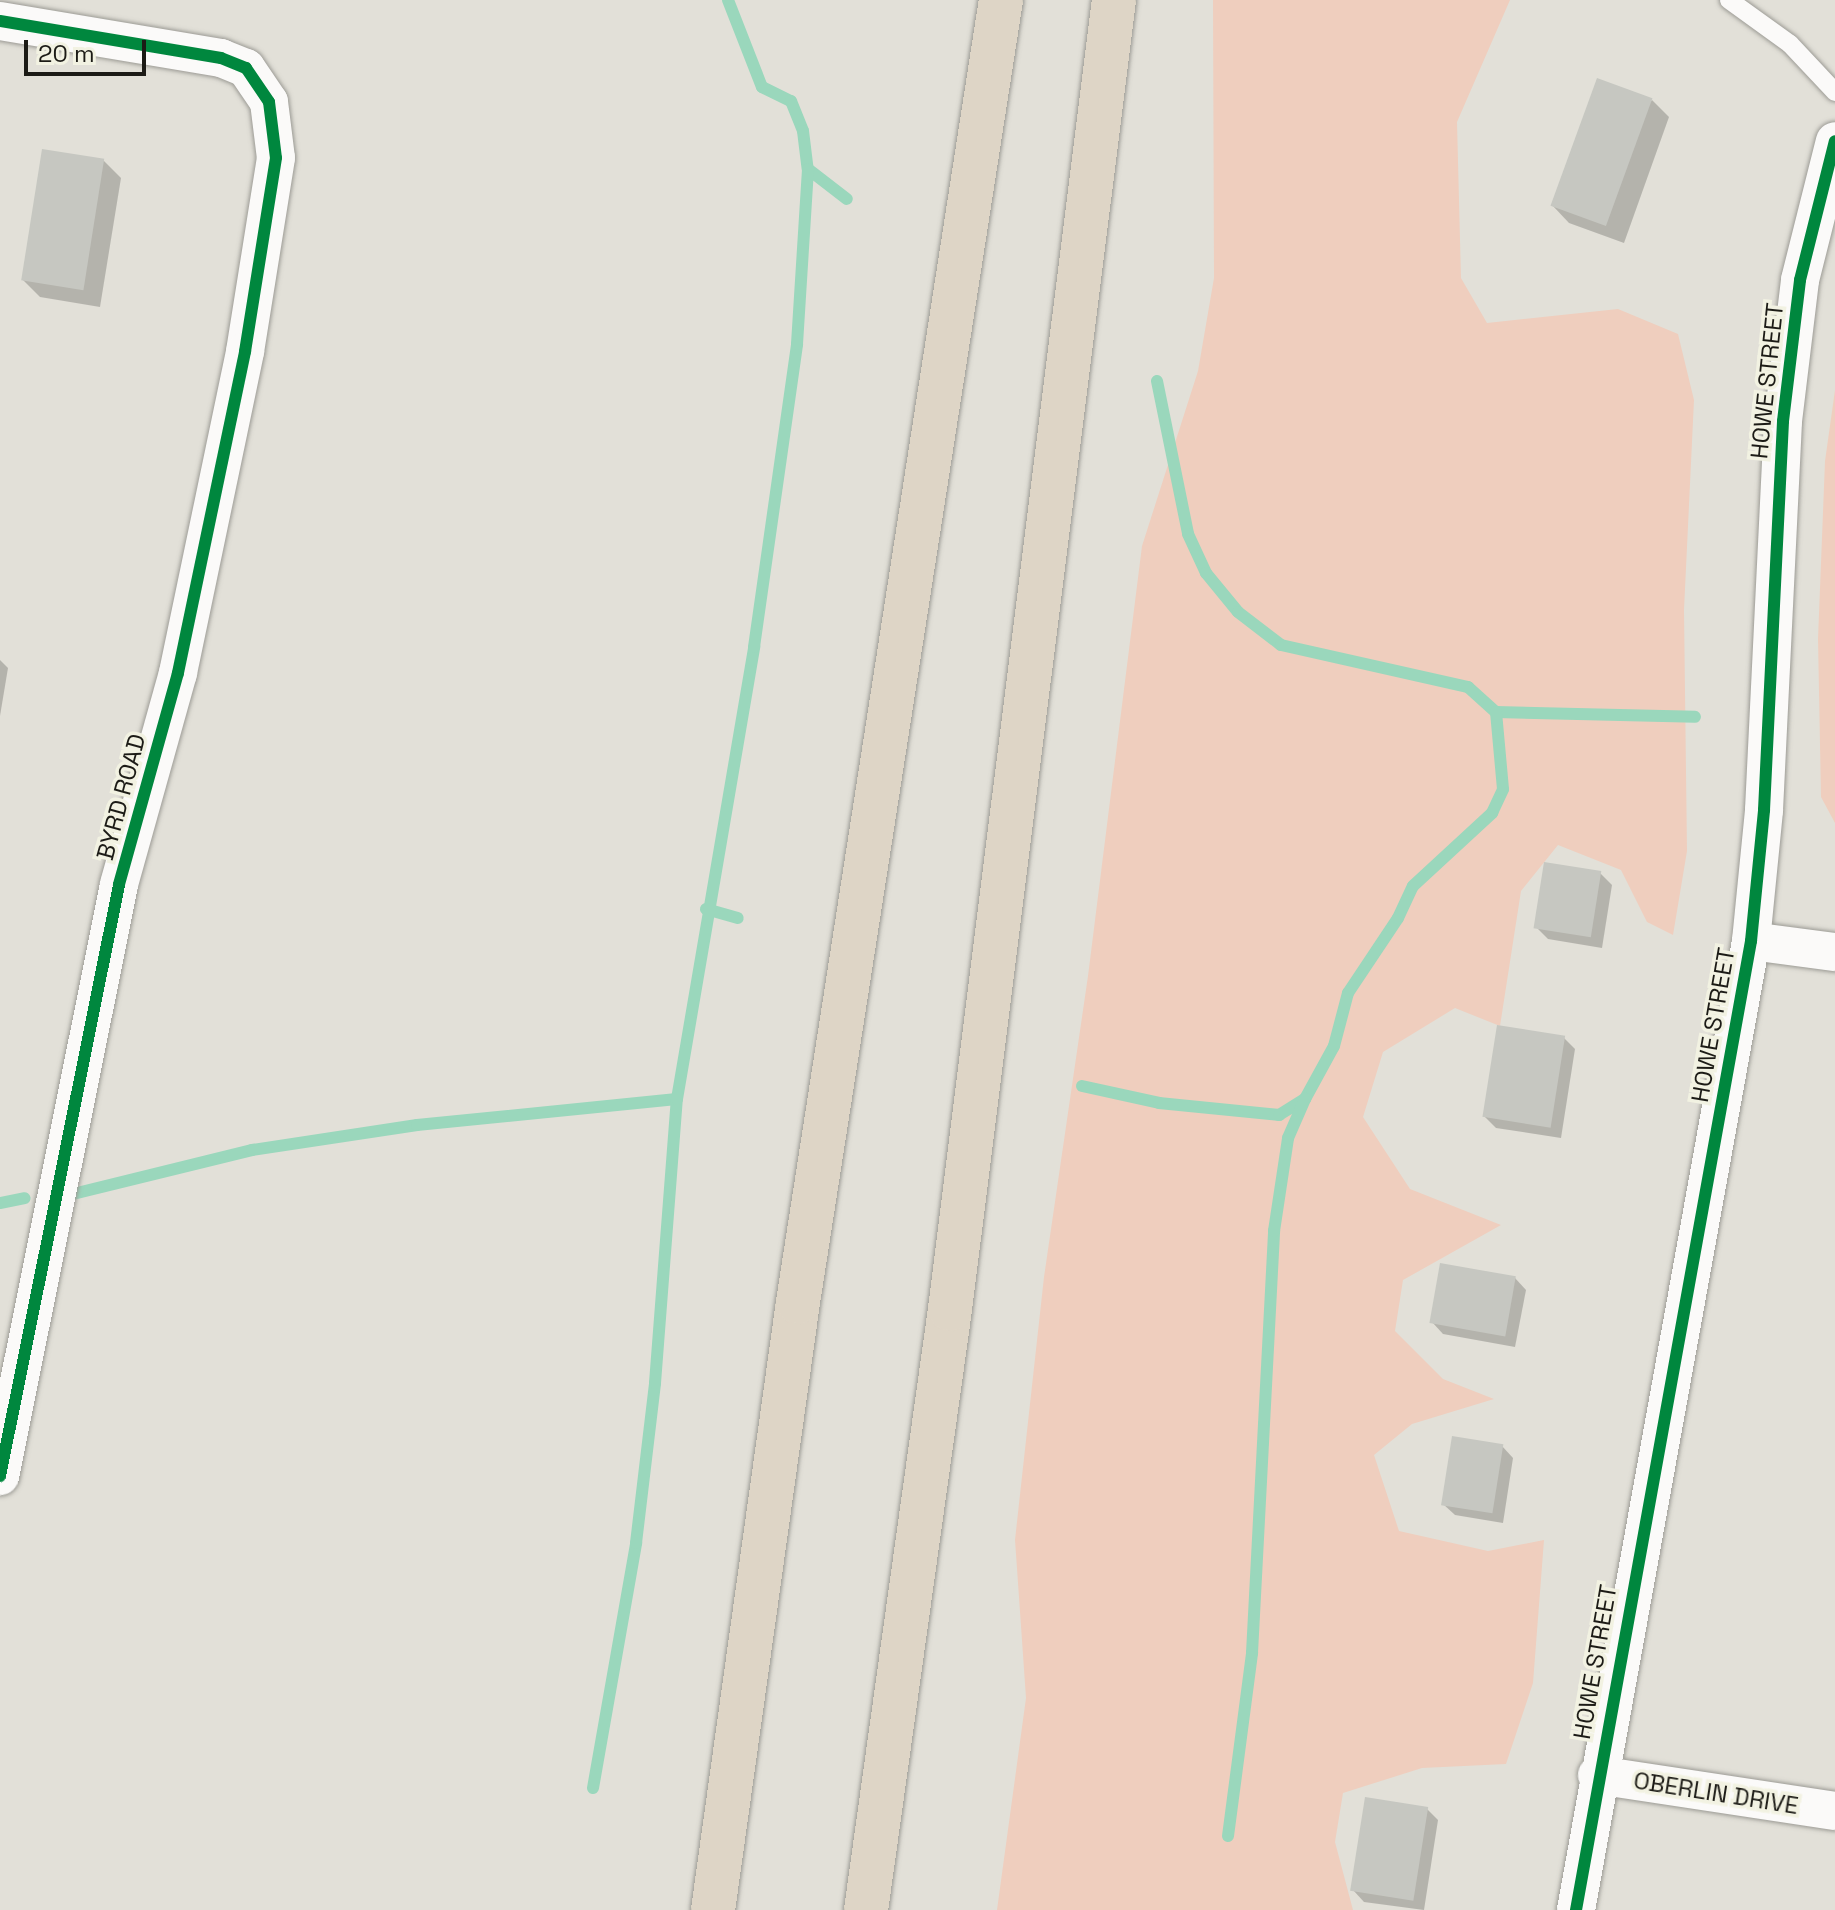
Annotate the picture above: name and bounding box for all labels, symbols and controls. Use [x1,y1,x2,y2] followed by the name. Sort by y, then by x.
[28,24,150,74] scale bar
[38,38,95,69] text: 20 m
[1744,302,1790,460] street label: HOWE STREET
[90,731,152,863] street label: BYRD ROAD
[1685,945,1741,1105] street label: HOWE STREET
[1567,1582,1623,1742] street label: HOWE STREET
[1632,1766,1800,1820] street label: OBERLIN DRIVE

